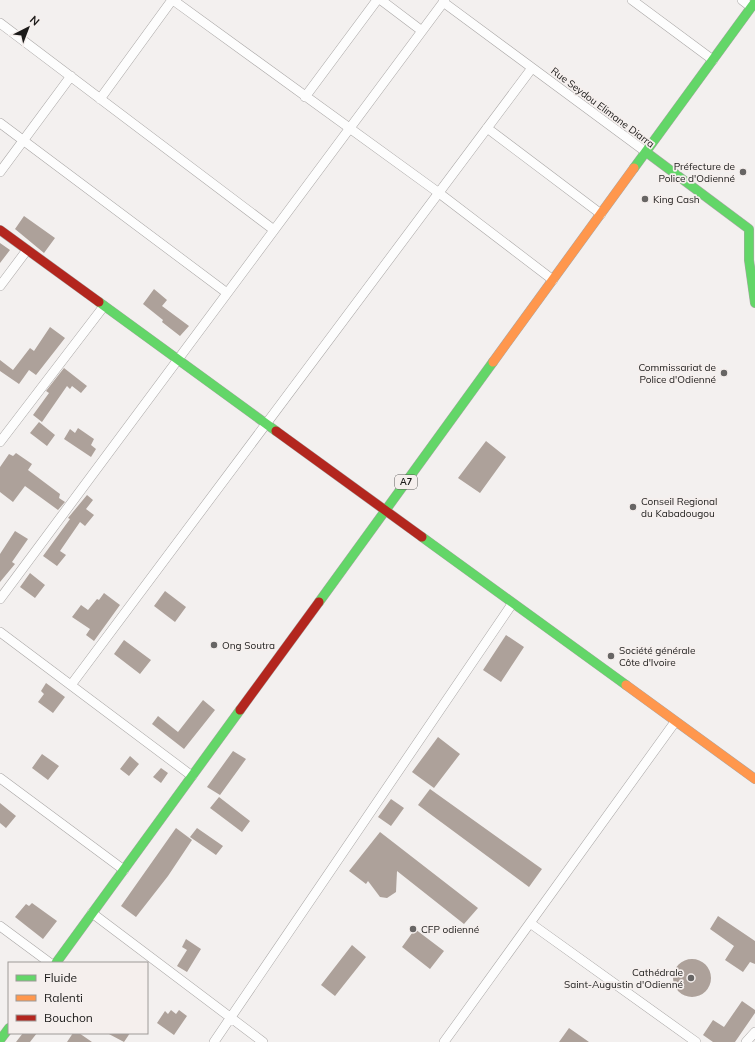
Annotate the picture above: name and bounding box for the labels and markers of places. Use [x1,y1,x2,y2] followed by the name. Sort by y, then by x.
[658,160,735,185] place label: Préfecture de Police d'Odienné
[738,167,748,177] marker: Préfecture de Police d'Odienné
[653,193,700,206] place label: King Cash
[640,194,650,204] marker: King Cash
[638,361,716,386] place label: Commissariat de Police d'Odienné
[719,368,729,378] marker: Commissariat de Police d'Odienné
[641,495,717,520] place label: Conseil Regional du Kabadougou
[628,502,638,512] marker: Conseil Regional du Kabadougou
[222,639,275,652] place label: Ong Soutra
[209,640,219,650] marker: Ong Soutra
[619,644,695,669] place label: Société générale Côte d'Ivoire
[606,651,616,661] marker: Société générale Côte d'Ivoire
[421,923,479,936] place label: CFP odienné
[408,924,418,934] marker: CFP odienné
[564,966,683,991] place label: Cathédrale Saint-Augustin d'Odienné
[686,973,696,983] marker: Cathédrale Saint-Augustin d'Odienné

